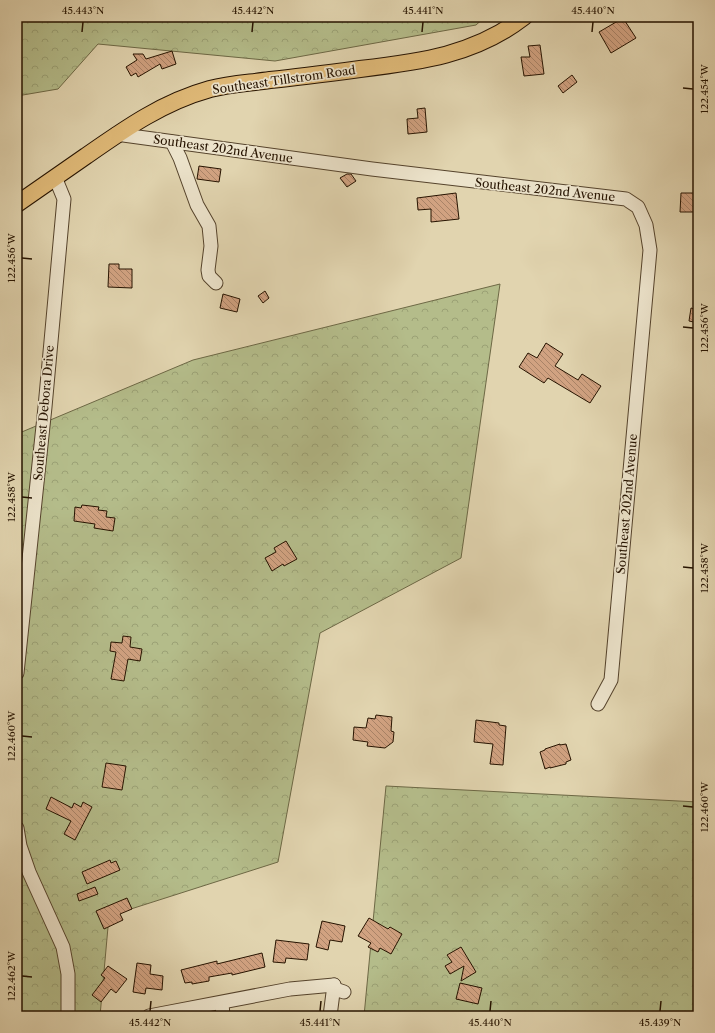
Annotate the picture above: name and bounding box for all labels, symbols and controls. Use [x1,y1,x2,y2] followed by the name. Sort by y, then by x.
[62,4,104,17] text: 45.443°N
[232,4,274,17] text: 45.442°N
[402,4,444,17] text: 45.441°N
[571,4,615,17] text: 45.440°N
[211,62,357,97] street label: Southeast Tillstrom Road
[698,63,711,114] text: 122.454°W
[152,131,294,166] street label: Southeast 202nd Avenue
[474,175,616,204] street label: Southeast 202nd Avenue
[5,232,18,283] text: 122.456°W
[698,302,711,353] text: 122.456°W
[30,344,57,481] street label: Southeast Debora Drive
[613,433,640,575] street label: Southeast 202nd Avenue
[5,471,18,522] text: 122.458°W
[698,542,711,593] text: 122.458°W
[5,710,18,761] text: 122.460°W
[698,781,711,832] text: 122.460°W
[5,950,18,1001] text: 122.462°W
[129,1016,171,1029] text: 45.442°N
[299,1016,341,1029] text: 45.441°N
[468,1016,512,1029] text: 45.440°N
[639,1016,681,1029] text: 45.439°N

